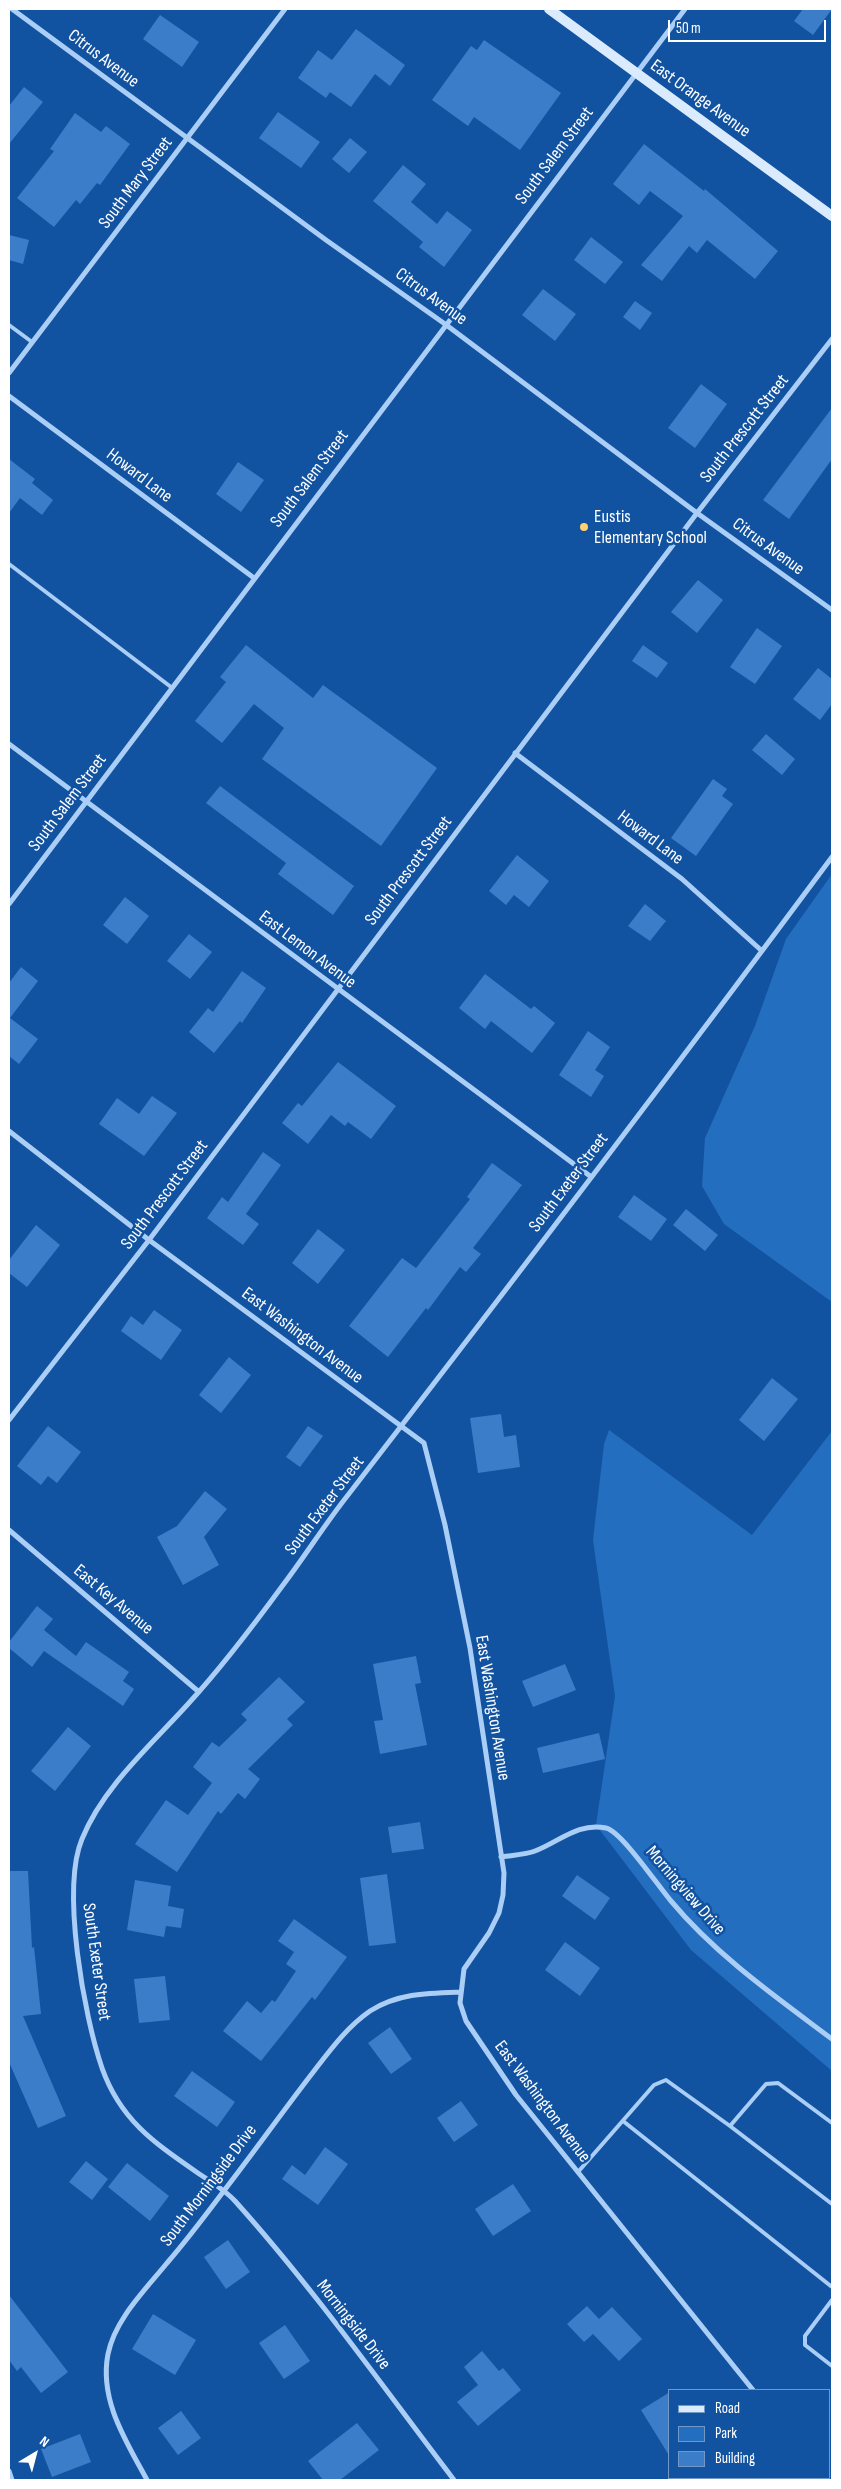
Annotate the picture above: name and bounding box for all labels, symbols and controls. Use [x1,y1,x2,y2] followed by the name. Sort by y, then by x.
[671,10,828,42] scale bar
[676,19,701,38] text: 50 m
[63,25,143,93] street label: Citrus Avenue
[646,55,754,143] street label: East Orange Avenue
[511,103,599,209] street label: South Salem Street
[94,133,178,233] street label: South Mary Street
[391,264,471,330] street label: Citrus Avenue
[696,371,794,487] street label: South Prescott Street
[266,426,354,532] street label: South Salem Street
[102,444,176,508] street label: Howard Lane
[594,506,707,548] place label: Eustis Elementary School
[728,514,808,580] street label: Citrus Avenue
[578,521,590,533] marker: Eustis Elementary School
[24,750,112,856] street label: South Salem Street
[613,806,687,870] street label: Howard Lane
[361,812,457,930] street label: South Prescott Street
[254,906,360,994] street label: East Lemon Avenue
[525,1129,613,1237] street label: South Exeter Street
[117,1136,213,1254] street label: South Prescott Street
[237,1283,367,1389] street label: East Washington Avenue
[281,1452,369,1560] street label: South Exeter Street
[69,1560,157,1640] street label: East Key Avenue
[470,1634,514,1782] street label: East Washington Avenue
[640,1842,730,1940] street label: Morningview Drive
[77,1902,115,2022] street label: South Exeter Street
[489,2037,595,2167] street label: East Washington Avenue
[156,2121,262,2251] street label: South Morningside Drive
[311,2276,395,2374] street label: Morningside Drive
[668,2389,831,2479] legend
[715,2399,740,2418] text: Road
[715,2424,737,2443] text: Park
[10,2429,60,2479] north arrow
[36,2433,52,2451] text: N
[715,2449,755,2468] text: Building

